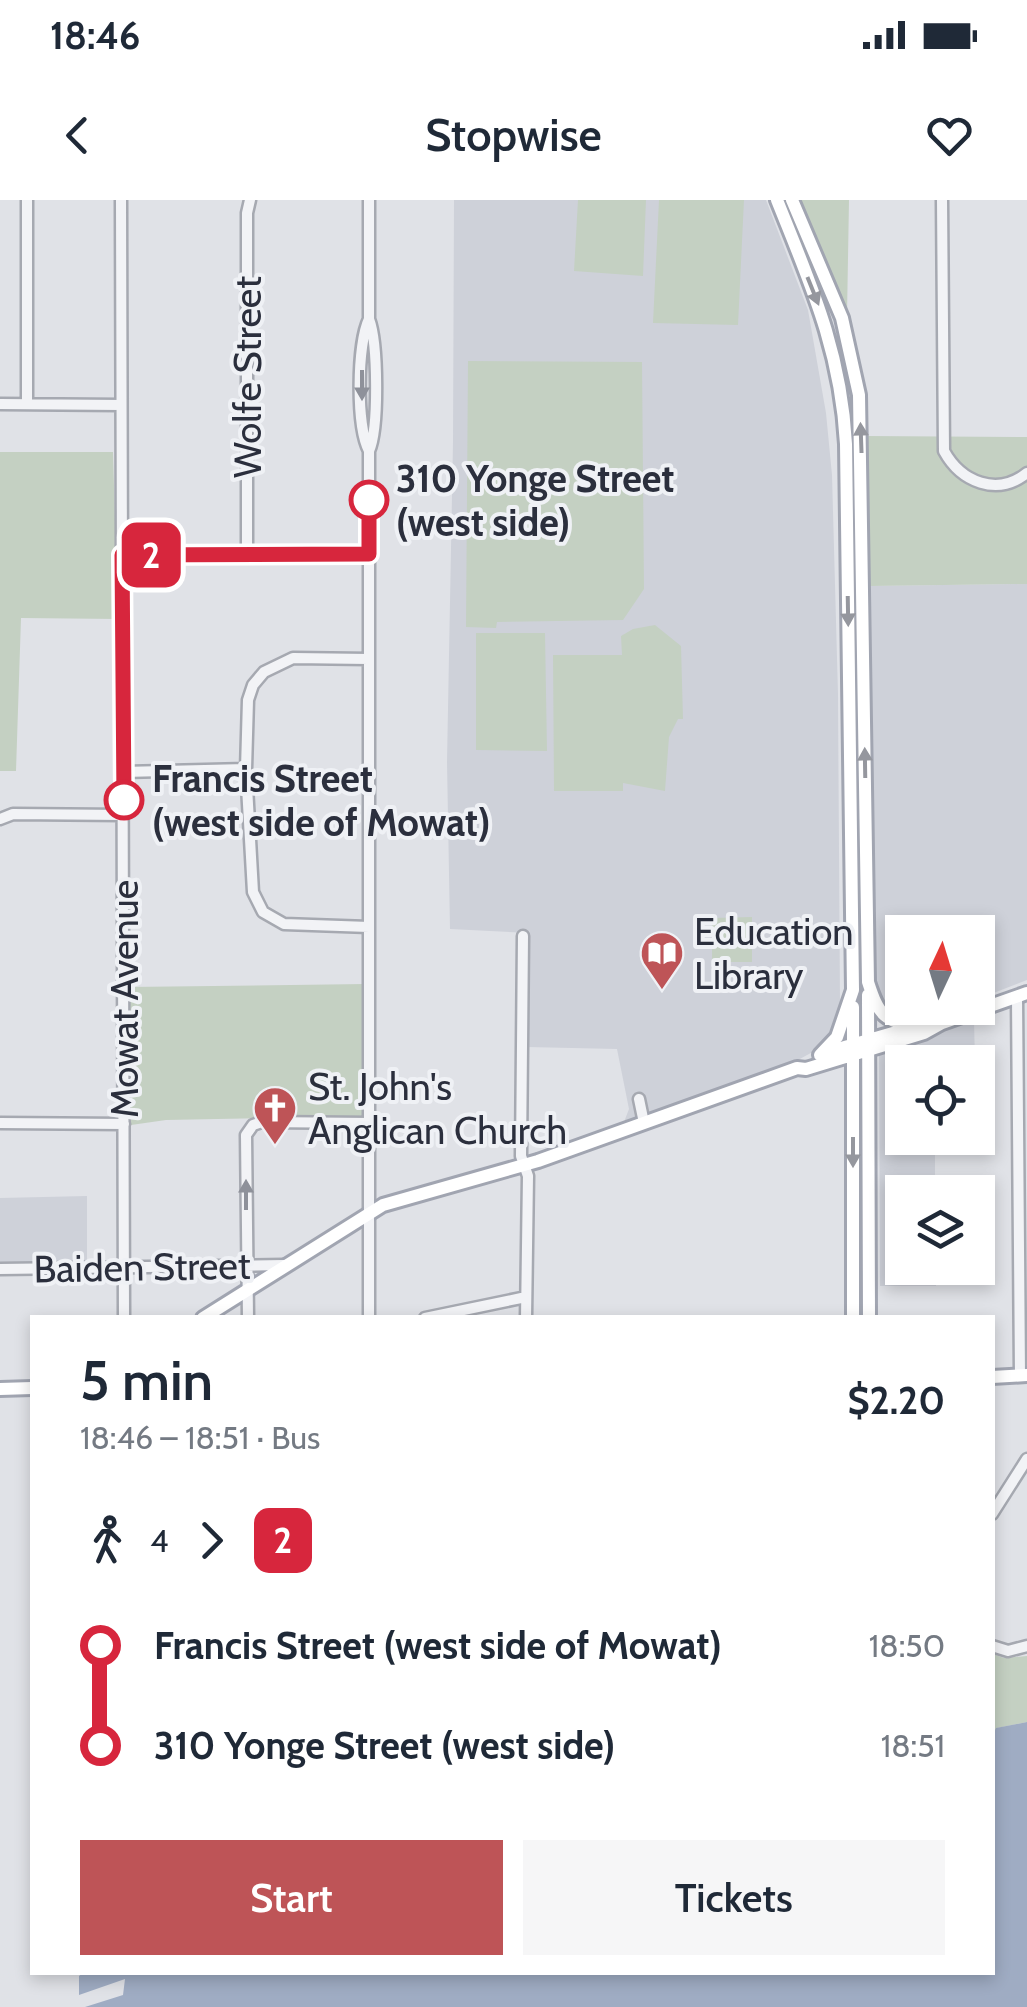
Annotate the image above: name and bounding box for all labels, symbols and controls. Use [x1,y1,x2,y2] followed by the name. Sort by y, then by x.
[50,12,140,59] text: 18:46
[50,108,105,163] icon: back
[425,108,602,162] text: Stopwise
[922,108,977,163] icon: heart
[224,276,271,478] street label: Wolfe Street
[806,276,822,306] one-way arrow
[354,369,370,401] one-way arrow
[853,421,869,453] one-way arrow
[396,455,674,546] place label: 310 Yonge Street (west side)
[350,481,388,519] marker: 310 Yonge Street (west side)
[118,522,184,588] line badge: 2
[142,534,160,577] text: 2
[841,595,857,627] one-way arrow
[857,746,873,778] one-way arrow
[152,755,490,846] place label: Francis Street (west side of Mowat)
[105,781,143,819] marker: Francis Street (west side of Mowat)
[101,880,148,1118] street label: Mowat Avenue
[694,908,854,999] place label: Education Library
[885,915,995,1025] north arrow
[885,915,995,1285] map controls
[639,930,685,991] library icon: Education Library
[885,1045,995,1155] button: locate
[308,1063,567,1154] place label: St. John's Anglican Church
[252,1085,298,1146] church icon: St. John's Anglican Church
[845,1136,861,1168] one-way arrow
[885,1175,995,1285] button: layers
[238,1179,254,1211] one-way arrow
[33,1242,251,1292] street label: Baiden Street
[80,1347,213,1414] text: 5 min
[847,1377,945,1424] text: $2.20
[80,1418,320,1457] text: 18:46 – 18:51 · Bus
[80,1513,135,1568] icon: walk
[184,1513,239,1568] icon: forward
[274,1519,292,1562] text: 2
[150,1521,169,1560] text: 4
[154,1622,722,1669] text: Francis Street (west side of Mowat)
[869,1626,945,1665] text: 18:50
[154,1722,615,1769] text: 310 Yonge Street (west side)
[881,1726,945,1765] text: 18:51
[80,1840,503,1955] button: Start
[523,1840,945,1955] button: Tickets

